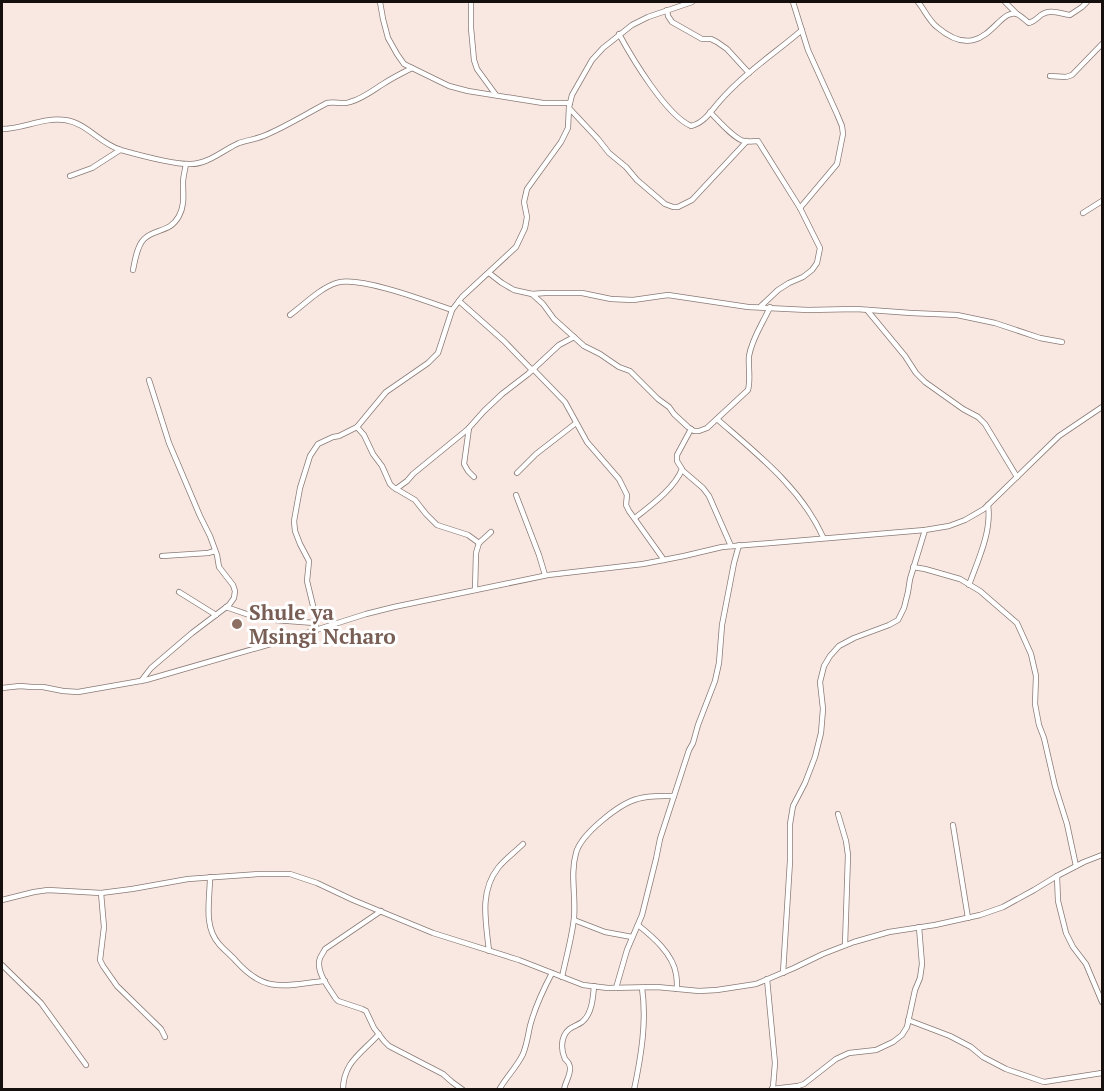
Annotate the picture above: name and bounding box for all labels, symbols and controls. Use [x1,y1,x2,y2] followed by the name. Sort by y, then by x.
[249,598,396,650] place label: Shule ya Msingi Ncharo
[230,617,244,631] marker: Shule ya Msingi Ncharo

